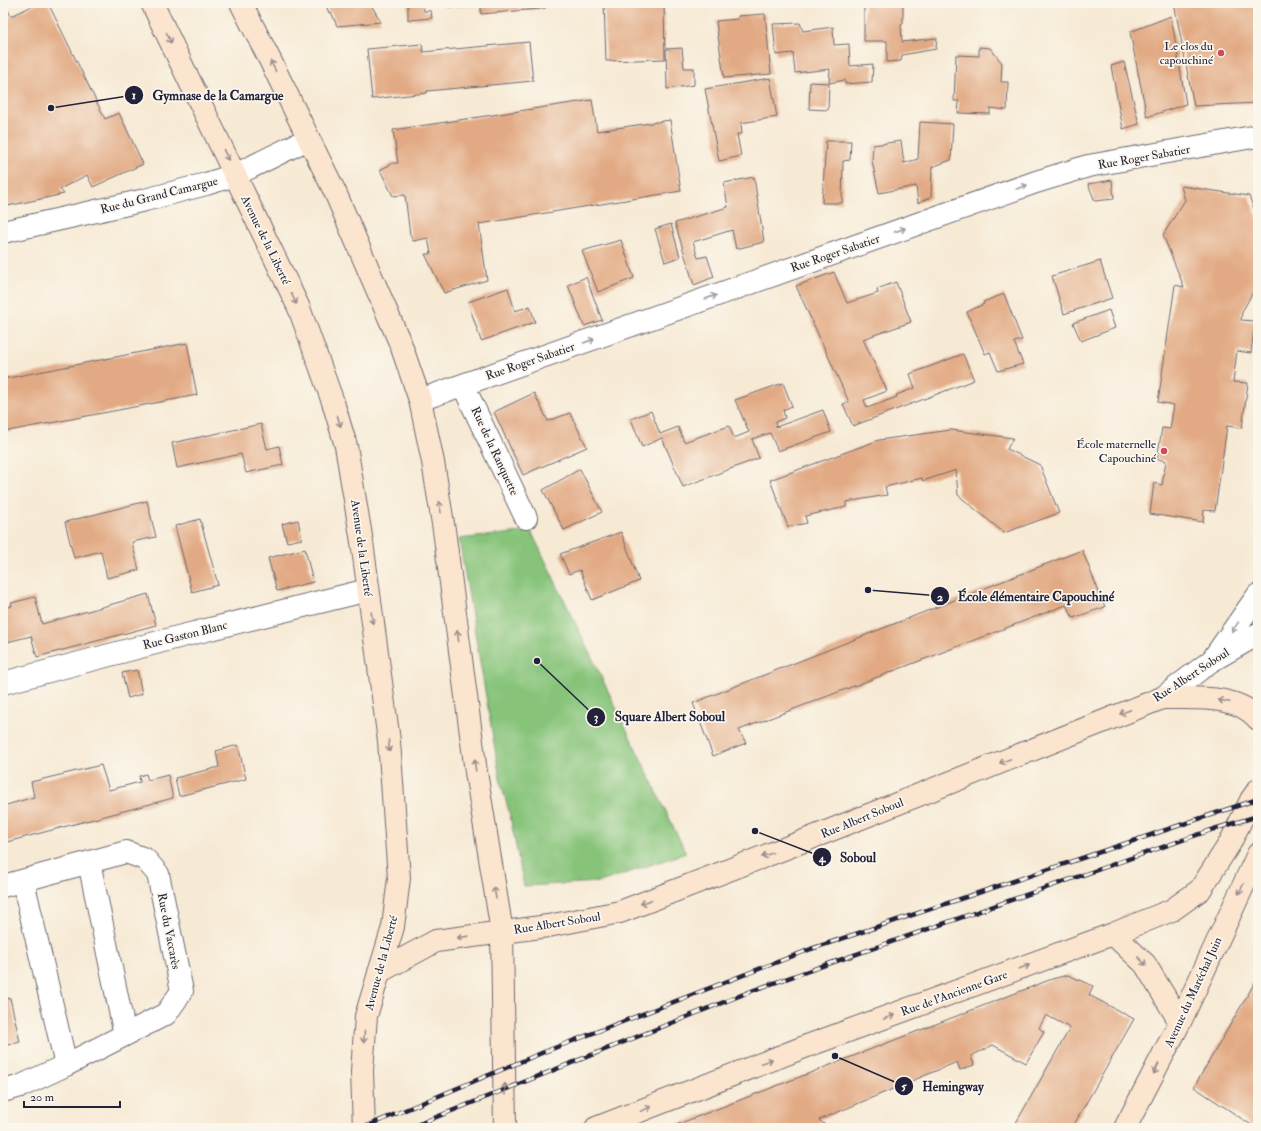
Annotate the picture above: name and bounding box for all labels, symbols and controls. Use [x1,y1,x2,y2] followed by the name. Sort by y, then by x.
[166,32,173,44] one-way arrow
[1160,39,1214,68] place label: Le clos du capouchiné
[1216,48,1226,58] marker: Le clos du capouchiné
[269,60,277,72] one-way arrow
[124,83,291,108] callout: Gymnase de la Camargue
[132,88,136,103] text: 1
[152,88,284,105] text: Gymnase de la Camargue
[1097,142,1192,173] street label: Rue Roger Sabatier
[223,149,230,161] one-way arrow
[99,174,219,217] street label: Rue du Grand Camargue
[1016,183,1029,190] one-way arrow
[237,192,294,288] street label: Avenue de la Liberté
[893,226,905,234] one-way arrow
[789,231,882,276] street label: Rue Roger Sabatier
[291,292,298,304] one-way arrow
[705,293,718,300] one-way arrow
[582,336,594,344] one-way arrow
[484,339,577,384] street label: Rue Roger Sabatier
[467,404,522,498] street label: Rue de la Ranquette
[336,414,343,427] one-way arrow
[1076,437,1157,466] place label: École maternelle Capouchiné
[1159,446,1169,456] marker: École maternelle Capouchiné
[347,498,376,598] street label: Avenue de la Liberté
[436,501,444,514] one-way arrow
[930,584,1123,609] callout: École élémentaire Capouchiné
[958,587,1115,606] text: École élémentaire Capouchiné
[937,590,943,605] text: 2
[368,611,376,624] one-way arrow
[141,618,229,653] street label: Rue Gaston Blanc
[1231,621,1239,632] one-way arrow
[454,630,462,643] one-way arrow
[1150,645,1232,706] street label: Rue Albert Soboul
[1218,697,1231,705] one-way arrow
[586,704,733,729] callout: Square Albert Soboul
[615,709,726,726] text: Square Albert Soboul
[1120,709,1132,717] one-way arrow
[594,710,599,725] text: 3
[386,739,393,752] one-way arrow
[999,757,1011,765] one-way arrow
[471,759,479,772] one-way arrow
[819,795,906,842] street label: Rue Albert Soboul
[812,845,884,870] callout: Soboul
[840,850,877,866] text: Soboul
[818,851,827,866] text: 4
[761,852,773,860] one-way arrow
[1237,883,1244,895] one-way arrow
[491,887,499,900] one-way arrow
[154,892,183,971] street label: Rue du Vaccarès
[640,899,652,907] one-way arrow
[512,909,602,938] street label: Rue Albert Soboul
[361,913,402,1013] street label: Avenue de la Liberté
[457,934,470,941] one-way arrow
[1161,935,1226,1051] street label: Avenue du Maréchal Juin
[1137,956,1147,966] one-way arrow
[1017,963,1030,970] one-way arrow
[899,967,1010,1020] street label: Rue de l'Ancienne Gare
[882,1012,894,1020] one-way arrow
[361,1030,368,1043] one-way arrow
[760,1057,772,1065] one-way arrow
[1152,1063,1160,1075] one-way arrow
[894,1074,991,1099] callout: Hemingway
[901,1079,907,1094] text: 5
[922,1079,985,1096] text: Hemingway
[24,1083,120,1109] scale bar
[501,1083,509,1096] one-way arrow
[30,1090,55,1105] text: 20 m
[639,1104,651,1112] one-way arrow

